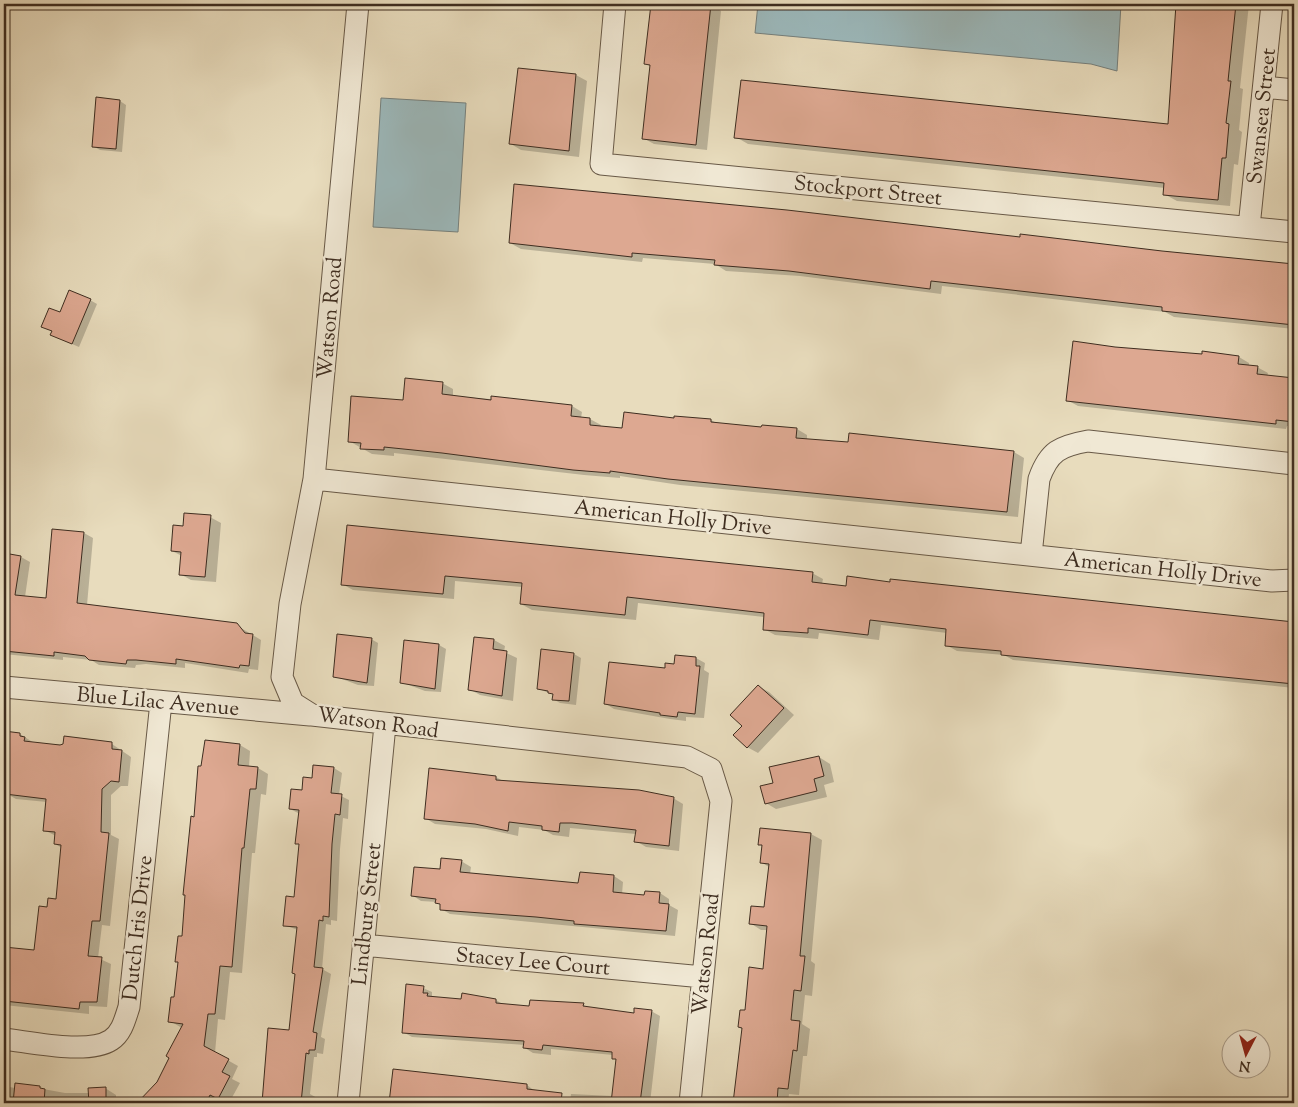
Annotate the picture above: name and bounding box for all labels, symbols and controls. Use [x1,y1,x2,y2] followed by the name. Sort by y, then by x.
[1241,47,1285,186] street label: Swansea Street
[792,169,943,215] street label: Stockport Street
[311,256,351,381] street label: Watson Road
[572,494,773,544] street label: American Holly Drive
[1062,546,1263,596] street label: American Holly Drive
[75,681,240,725] street label: Blue Lilac Avenue
[315,701,441,747] street label: Watson Road
[346,841,390,987] street label: Lindburg Street
[116,854,162,1002] street label: Dutch Iris Drive
[686,892,728,1017] street label: Watson Road
[454,941,611,985] street label: Stacey Lee Court
[1220,1030,1270,1080] north arrow
[1238,1054,1251,1075] text: N

